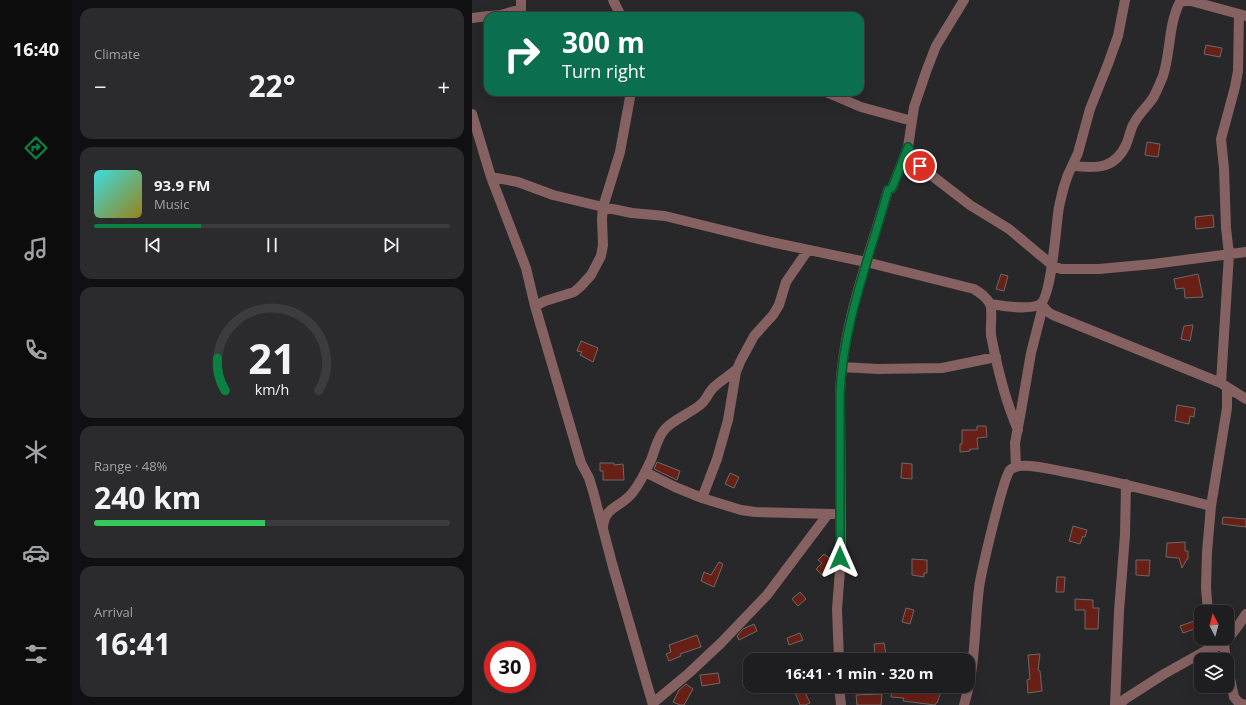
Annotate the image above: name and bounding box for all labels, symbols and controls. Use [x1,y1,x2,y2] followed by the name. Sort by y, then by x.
[562,23,645,61] text: 300 m
[496,28,548,80] icon: right
[13,37,59,61] text: 16:40
[94,45,140,63] text: Climate
[562,59,645,83] text: Turn right
[248,65,296,106] text: 22°
[94,71,107,101] text: −
[437,71,450,101] text: +
[22,134,50,162] icon: directions
[903,149,937,183] pin
[909,155,931,177] icon: arrive
[154,175,210,195] text: 93.9 FM
[154,195,189,213] text: Music
[142,234,164,256] icon: previous
[261,234,283,256] icon: pause
[380,234,402,256] icon: next
[22,235,50,263] icon: music
[248,329,296,385] text: 21
[22,336,50,364] icon: phone
[255,379,289,398] text: km/h
[22,438,50,466] icon: climate
[94,457,167,475] text: Range · 48%
[94,477,201,518] text: 240 km
[819,537,861,579] position arrow
[22,539,50,567] icon: car
[94,603,133,621] text: Arrival
[1194,605,1234,645] north arrow
[1194,605,1234,693] map controls
[94,623,171,664] text: 16:41
[22,640,50,668] icon: filters
[484,641,536,693] speed limit sign: 30
[1194,653,1234,693] button: layers
[785,663,933,683] text: 16:41 · 1 min · 320 m

